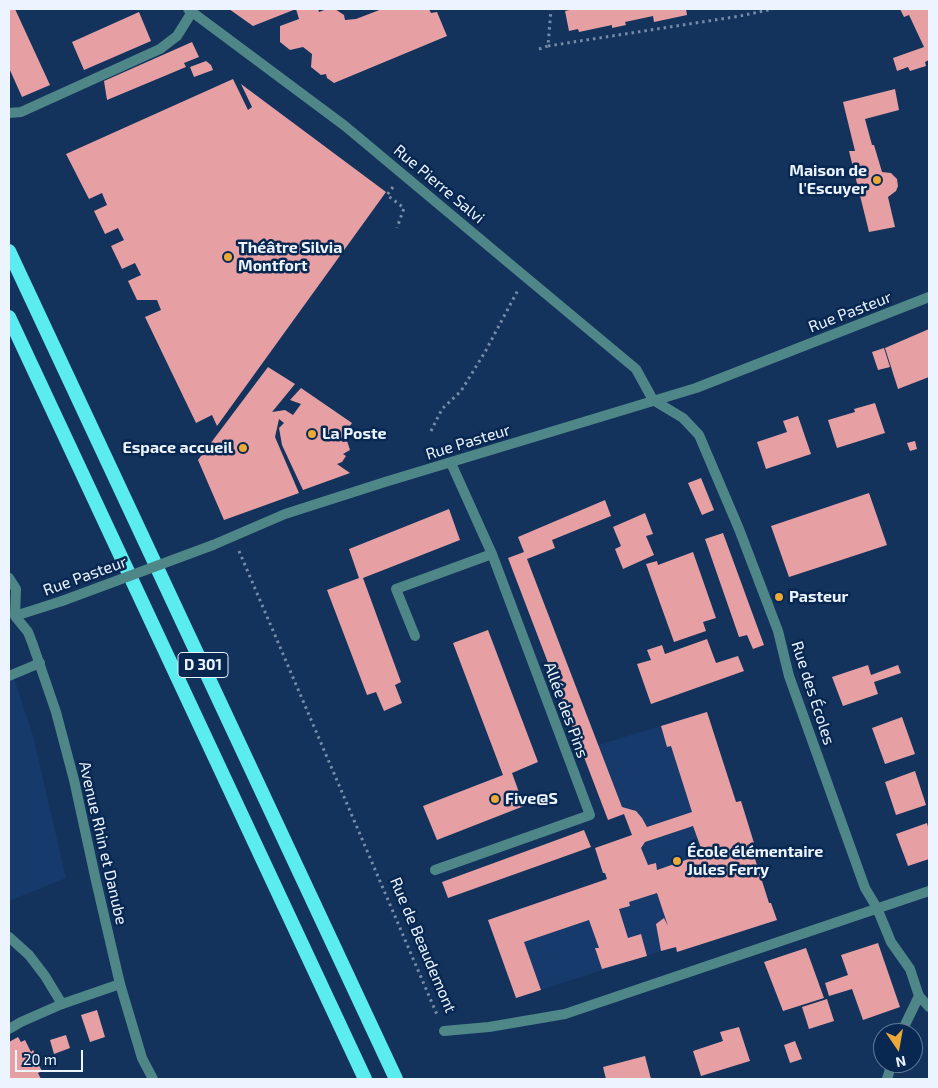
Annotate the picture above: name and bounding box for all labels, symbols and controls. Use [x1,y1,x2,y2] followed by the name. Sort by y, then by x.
[390,140,488,228] street label: Rue Pierre Salvi
[789,161,867,199] place label: Maison de l'Escuyer
[871,174,883,186] marker: Maison de l'Escuyer
[238,238,342,276] place label: Théâtre Silvia Montfort
[222,251,234,263] marker: Théâtre Silvia Montfort
[806,287,894,337] street label: Rue Pasteur
[423,420,513,464] street label: Rue Pasteur
[322,424,387,444] place label: La Poste
[306,428,318,440] marker: La Poste
[123,438,233,458] place label: Espace accueil
[237,442,249,454] marker: Espace accueil
[41,552,129,600] street label: Rue Pasteur
[789,587,848,607] place label: Pasteur
[773,591,785,603] marker: Pasteur
[787,639,839,747] street label: Rue des Écoles
[178,652,228,678] road number: D 301
[540,659,592,761] street label: Allée des Pins
[75,759,131,927] street label: Avenue Rhin et Danube
[505,789,558,809] place label: Five@S
[489,793,501,805] marker: Five@S
[687,842,823,880] place label: École élémentaire Jules Ferry
[671,855,683,867] marker: École élémentaire Jules Ferry
[386,874,460,1016] street label: Rue de Beaudemont
[873,1023,923,1073] north arrow
[18,1040,85,1072] scale bar
[23,1050,57,1068] text: 20 m
[894,1053,908,1072] text: N

